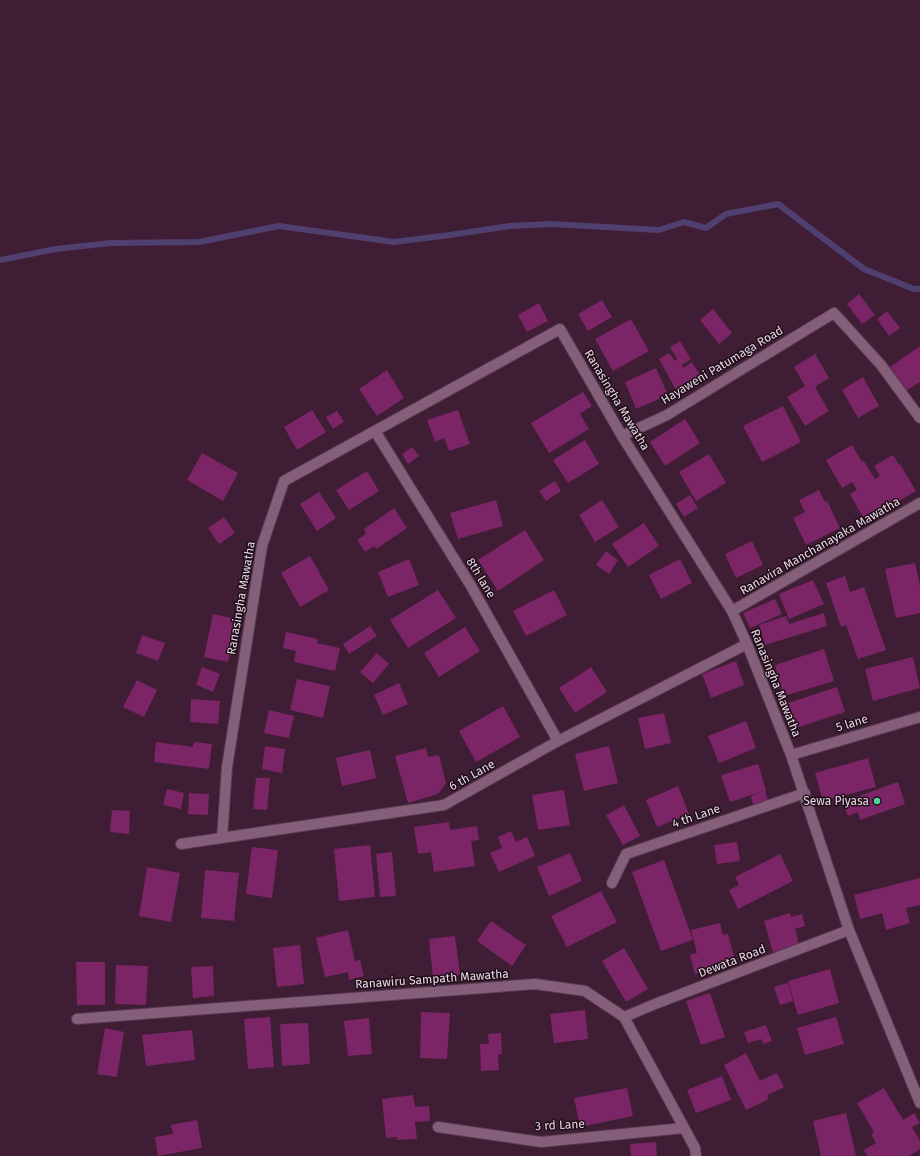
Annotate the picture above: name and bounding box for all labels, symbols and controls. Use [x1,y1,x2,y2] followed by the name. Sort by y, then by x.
[659,323,785,407] street label: Hayaweni Patumaga Road
[581,347,653,453] street label: Ranasingha Mawatha
[738,494,902,598] street label: Ranavira Manchanayaka Mawatha
[224,540,258,656] street label: Ranasingha Mawatha
[463,555,499,601] street label: 8th lane
[748,627,804,739] street label: Ranasingha Mawatha
[834,712,870,734] street label: 5 lane
[447,757,497,793] street label: 6 th Lane
[803,794,869,808] place label: Sewa Piyasa
[872,796,882,806] marker: Sewa Piyasa
[670,801,722,831] street label: 4 th Lane
[696,942,768,980] street label: Dewata Road
[355,967,509,991] street label: Ranawiru Sampath Mawatha
[535,1117,585,1133] street label: 3 rd Lane

